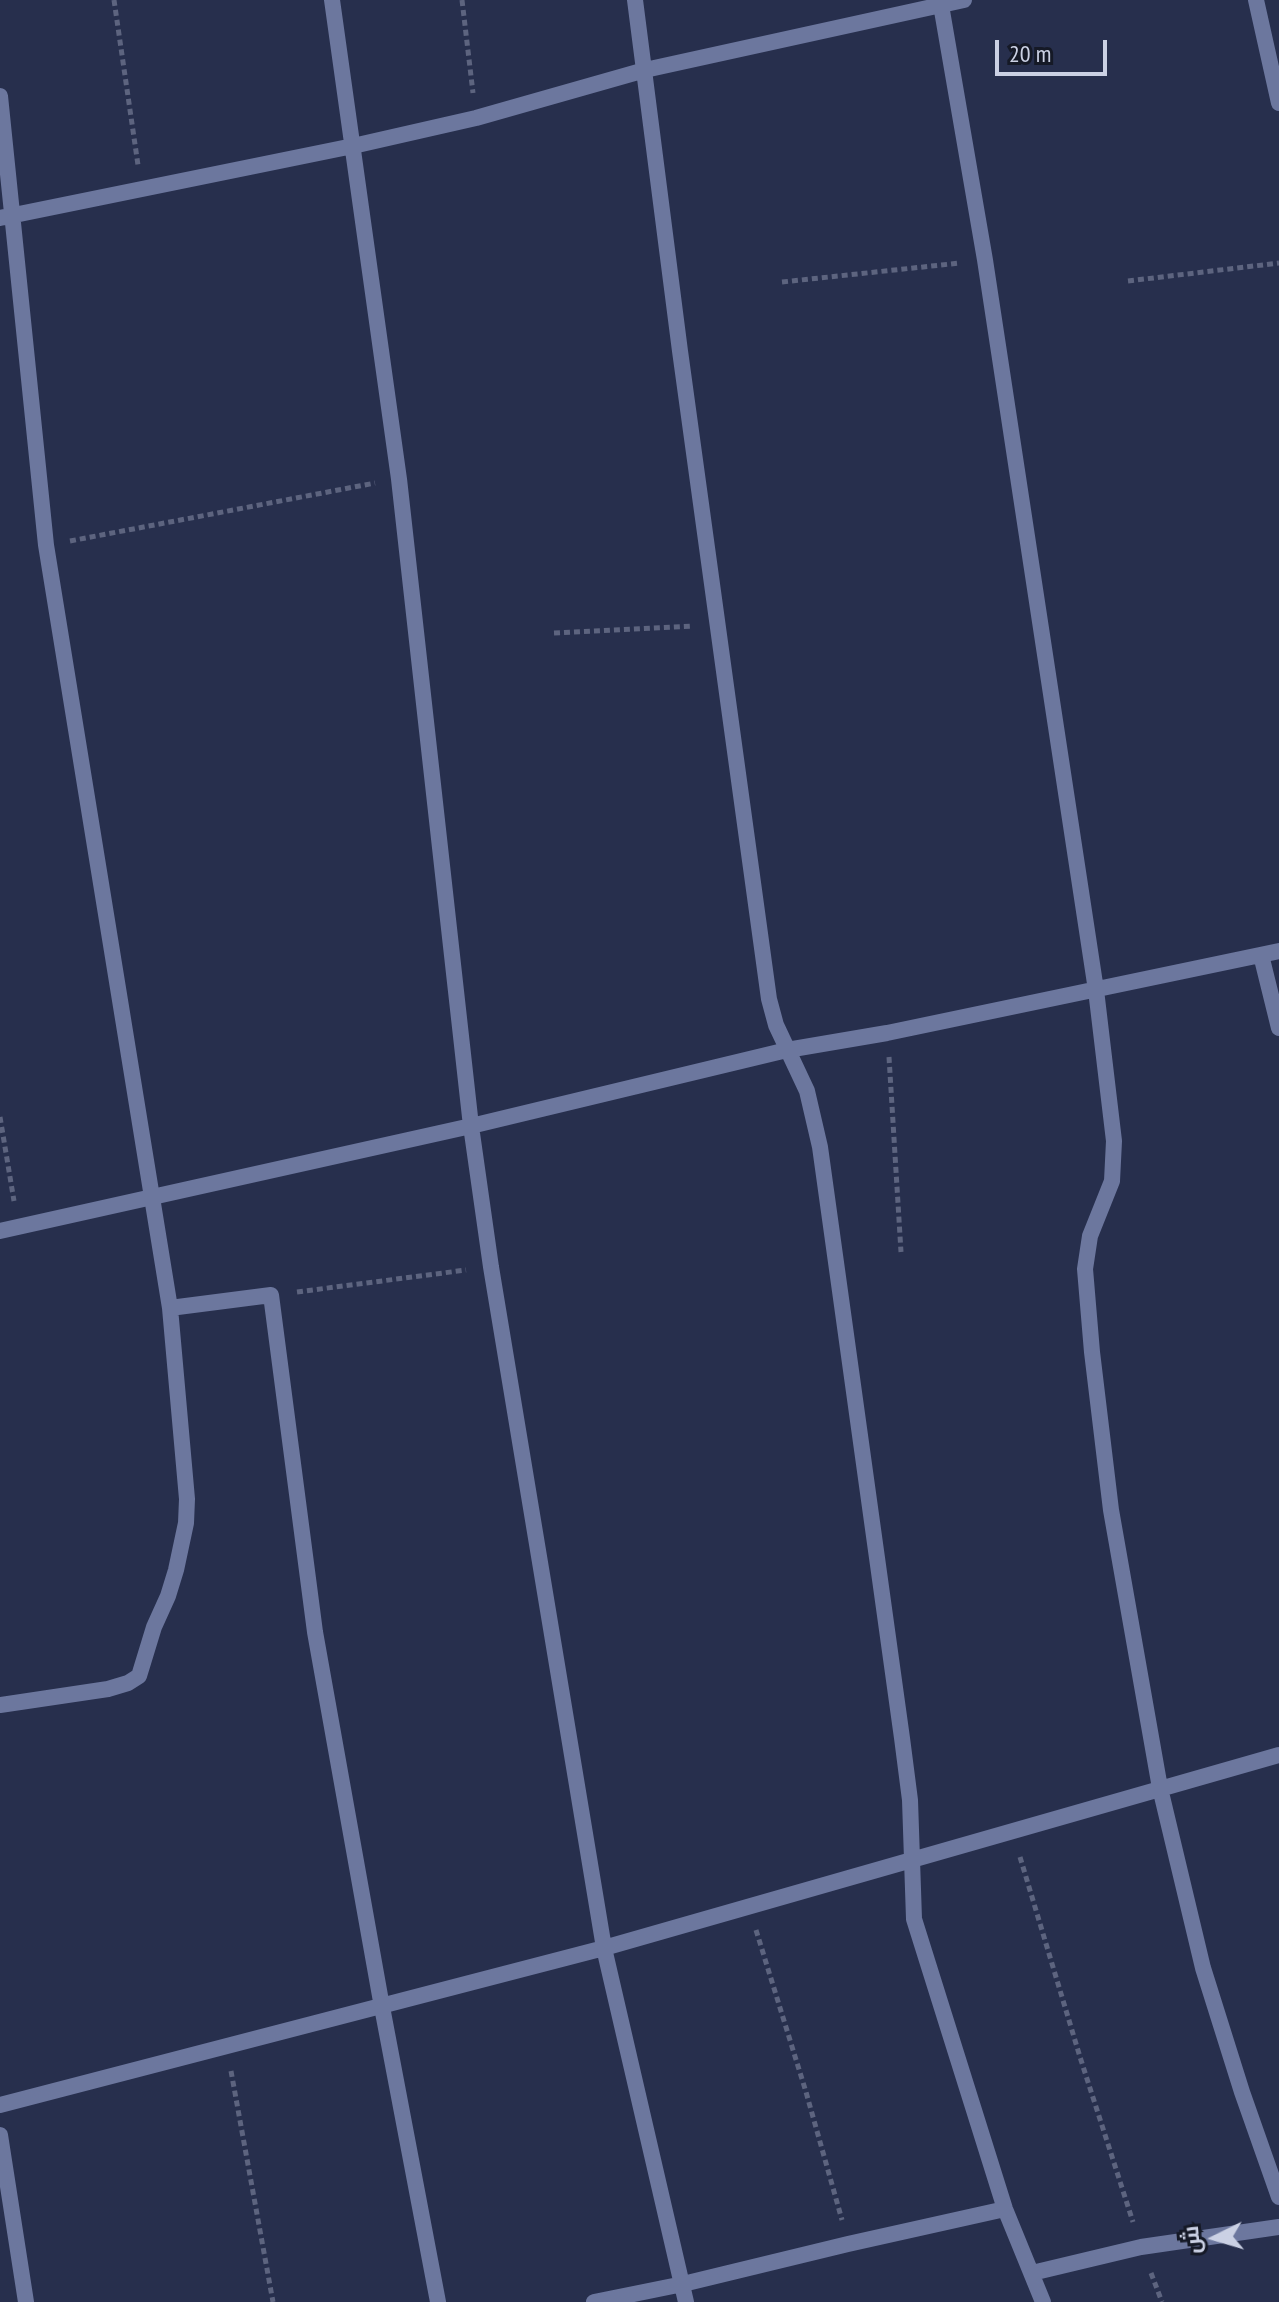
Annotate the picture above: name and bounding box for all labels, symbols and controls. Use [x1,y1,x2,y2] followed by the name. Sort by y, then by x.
[999,24,1111,74] scale bar
[1009,38,1051,69] text: 20 m
[1175,2198,1255,2278] north arrow
[1176,2225,1206,2255] text: ش

